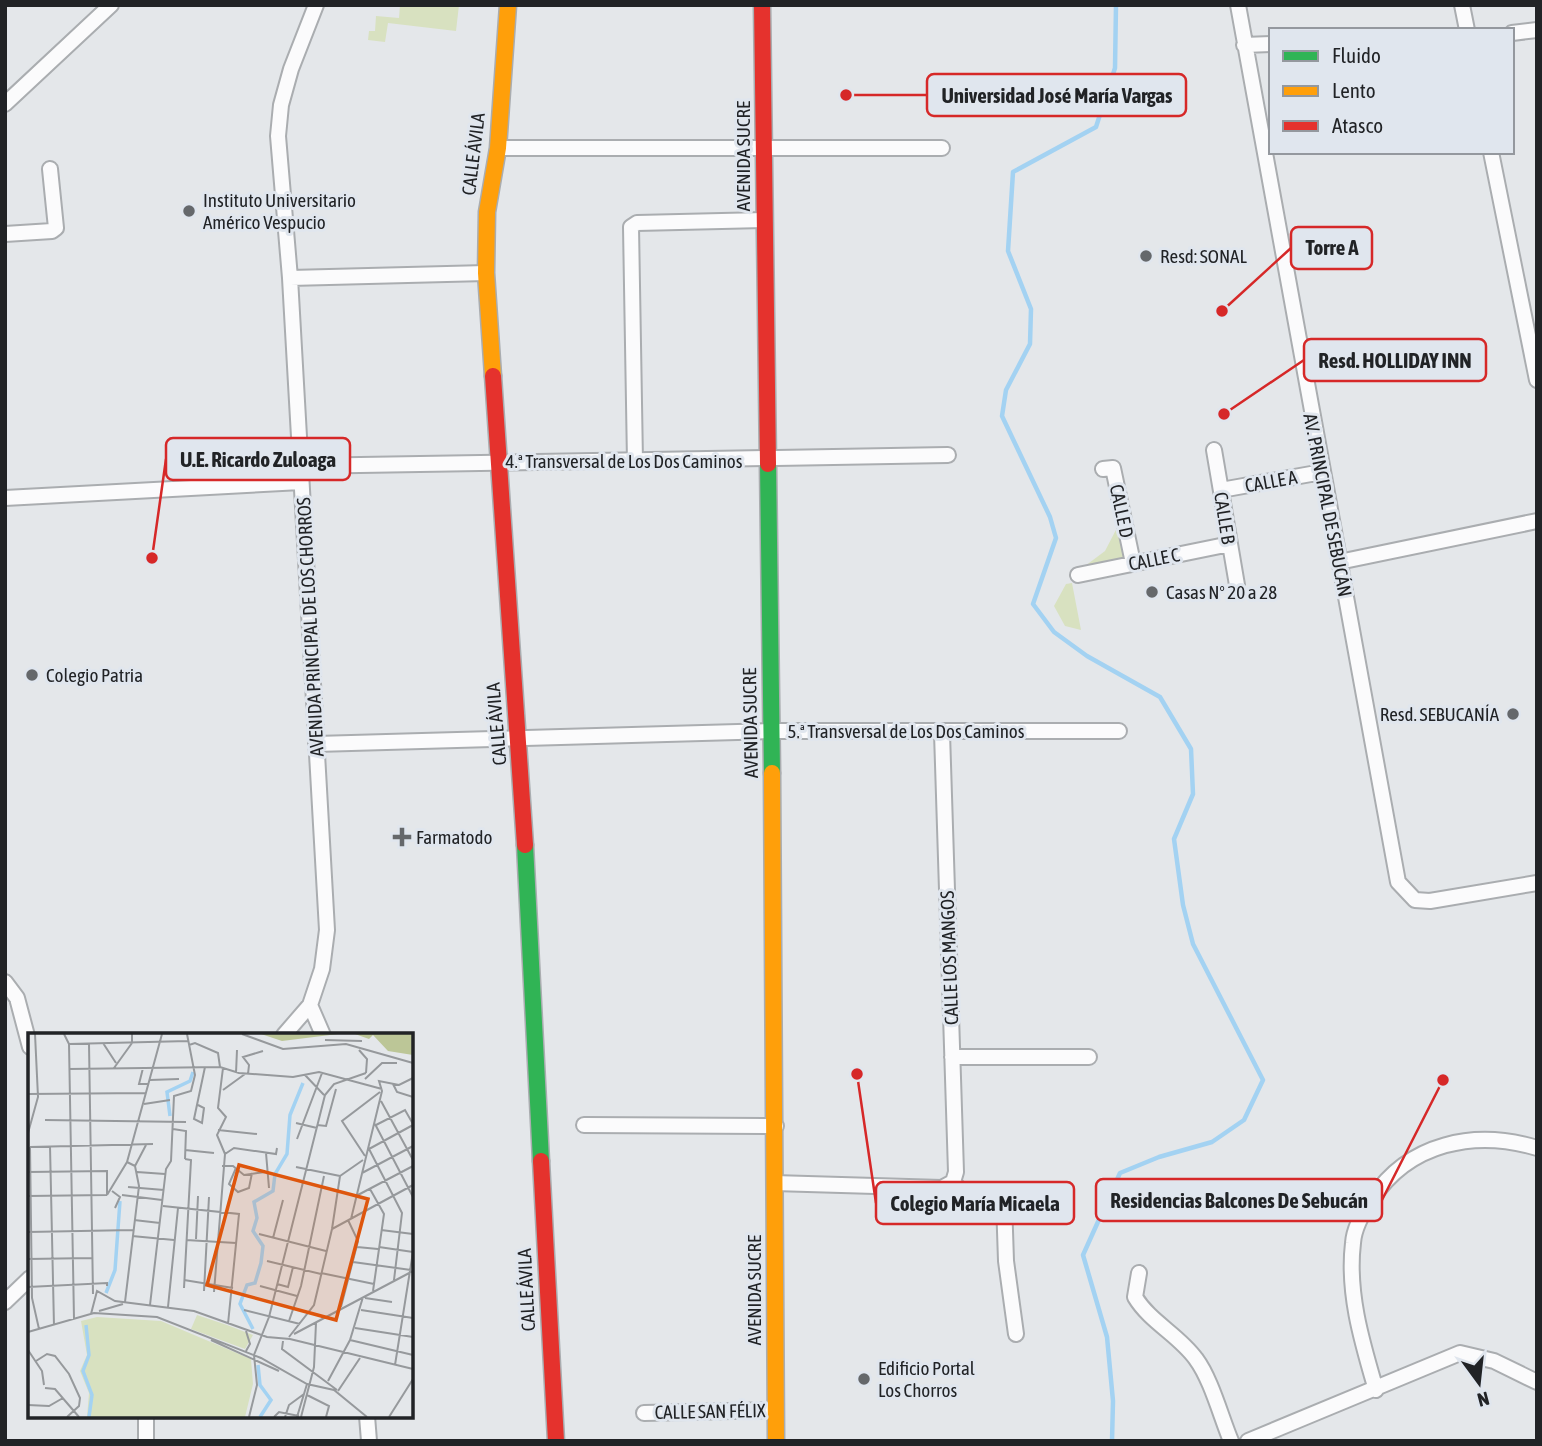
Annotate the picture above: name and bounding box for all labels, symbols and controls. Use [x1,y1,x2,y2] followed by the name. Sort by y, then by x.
[1269,28,1514,154] legend
[1332,43,1381,67] text: Fluido
[927,74,1186,116] callout: Universidad José María Vargas
[1332,78,1376,102] text: Lento
[941,83,1173,107] text: Universidad José María Vargas
[732,101,754,211] street label: AVENIDA SUCRE
[457,111,489,197] street label: CALLE ÁVILA
[1332,113,1383,137] text: Atasco
[203,189,356,233] place label: Instituto Universitario Américo Vespucio
[181,203,197,219] marker: Instituto Universitario Américo Vespucio
[1291,227,1372,269] callout: Torre A
[1306,235,1359,259] text: Torre A
[1160,245,1247,267] place label: Resd: SONAL
[1138,248,1154,264] marker: Resd: SONAL
[1304,339,1486,381] callout: Resd. HOLLIDAY INN
[1318,348,1472,372] text: Resd. HOLLIDAY INN
[1299,411,1357,599] street label: AV. PRINCIPAL DE SEBUCÁN
[166,438,350,480] callout: U.E. Ricardo Zuloaga
[180,447,336,471] text: U.E. Ricardo Zuloaga
[506,450,743,472] street label: 4.ª Transversal de Los Dos Caminos
[1243,465,1299,496] street label: CALLE A
[1106,482,1138,540] street label: CALLE D
[1210,490,1240,546] street label: CALLE B
[292,497,328,757] street label: AVENIDA PRINCIPAL DE LOS CHORROS
[1126,543,1182,575] street label: CALLE C
[1166,581,1277,603] place label: Casas N° 20 a 28
[1144,584,1160,600] marker: Casas N° 20 a 28
[46,664,143,686] place label: Colegio Patria
[24,667,40,683] marker: Colegio Patria
[738,668,762,778] street label: AVENIDA SUCRE
[481,681,511,766] street label: CALLE ÁVILA
[1380,703,1500,725] place label: Resd. SEBUCANÍA
[1505,706,1521,722] marker: Resd. SEBUCANÍA
[788,720,1025,742] street label: 5.ª Transversal de Los Dos Caminos
[416,826,492,848] place label: Farmatodo
[394,829,410,845] marker: Farmatodo
[936,890,962,1025] street label: CALLE LOS MANGOS
[28,1033,413,1418] inset map
[1096,1179,1382,1221] callout: Residencias Balcones De Sebucán
[876,1182,1074,1224] callout: Colegio María Micaela
[1110,1188,1368,1212] text: Residencias Balcones De Sebucán
[890,1191,1060,1215] text: Colegio María Micaela
[743,1235,765,1345] street label: AVENIDA SUCRE
[513,1247,539,1332] street label: CALLE ÁVILA
[1444,1348,1514,1418] north arrow
[878,1357,975,1401] place label: Edificio Portal Los Chorros
[856,1371,872,1387] marker: Edificio Portal Los Chorros
[1475,1387,1492,1411] text: N
[654,1399,766,1423] street label: CALLE SAN FÉLIX

